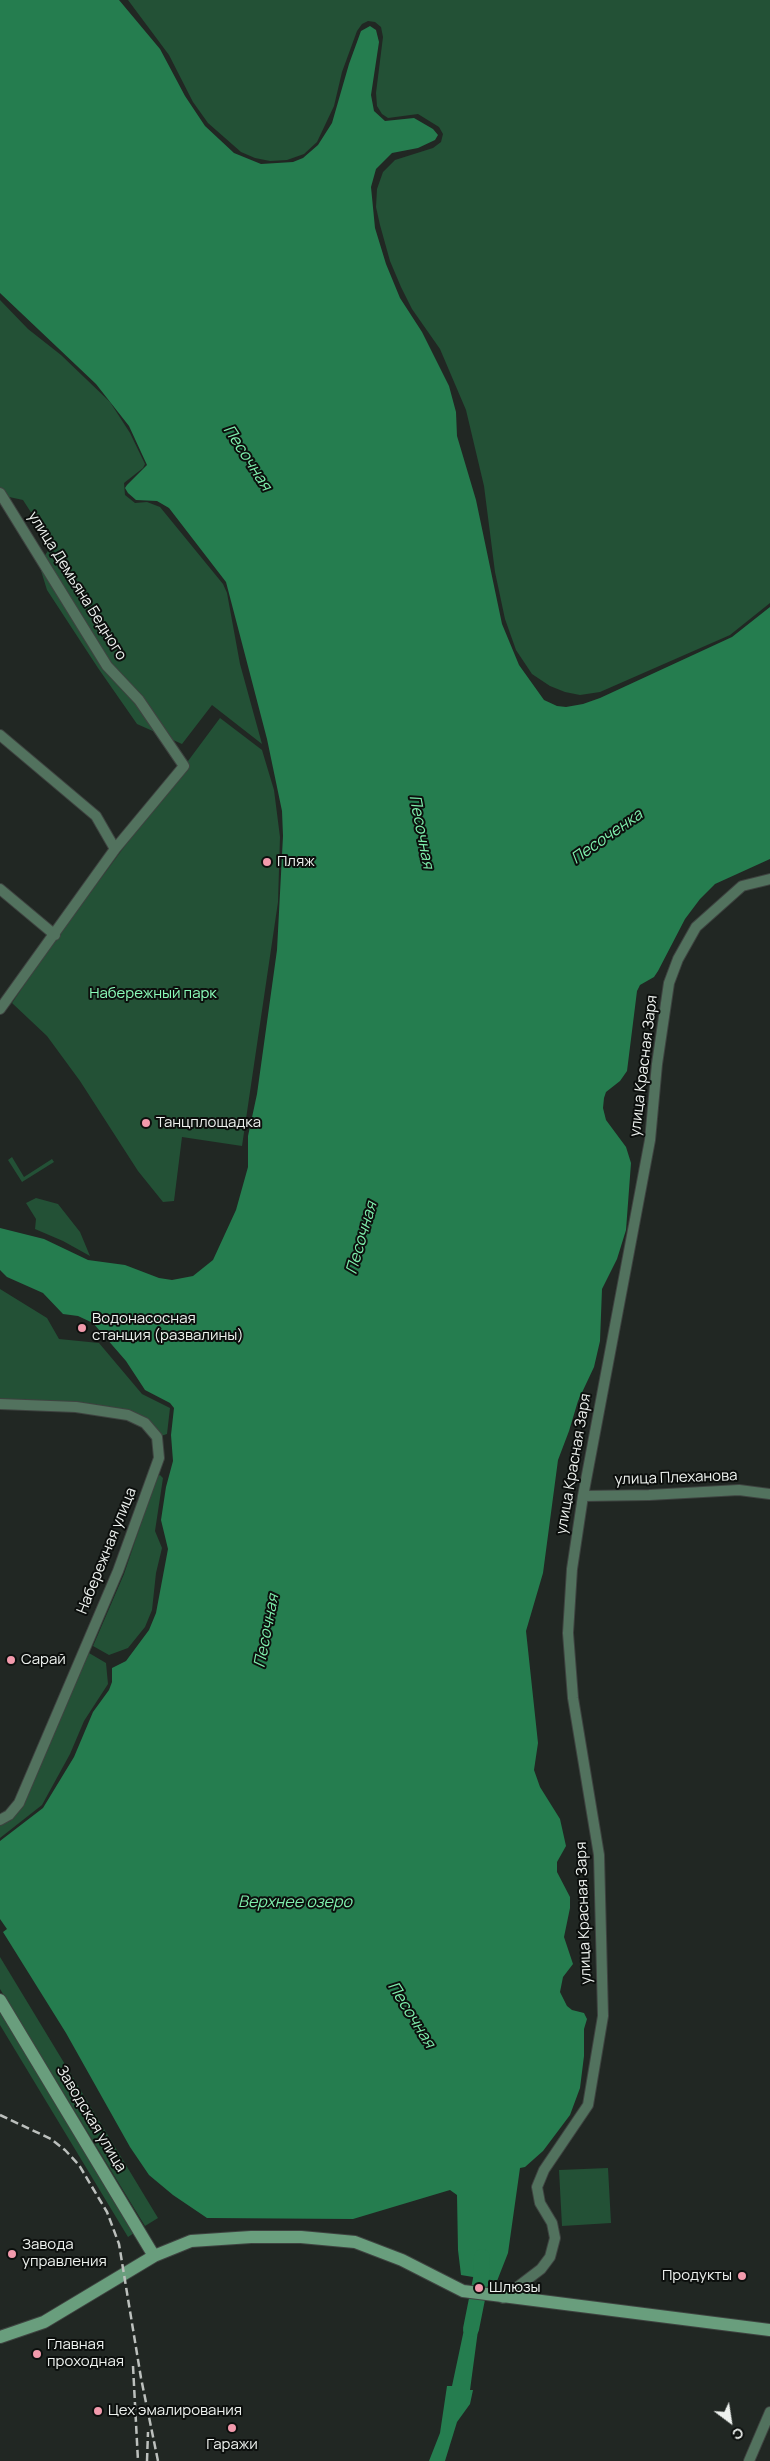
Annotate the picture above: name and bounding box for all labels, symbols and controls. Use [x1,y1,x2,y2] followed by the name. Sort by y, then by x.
[219,422,275,494] water label: Песочная
[24,508,130,664] street label: улица Демьяна Бедного
[404,794,438,870] water label: Песочная
[568,805,646,869] water label: Песоченка
[277,853,315,871] place label: Пляж
[261,856,273,868] marker: Пляж
[89,985,217,1003] park label: Набережный парк
[626,994,662,1138] street label: улица Красная Заря
[156,1114,261,1132] place label: Танцплощадка
[140,1117,152,1129] marker: Танцплощадка
[343,1200,381,1276] water label: Песочная
[92,1310,244,1345] place label: Водонасосная станция (развалины)
[76,1322,88,1334] marker: Водонасосная станция (развалины)
[553,1392,595,1536] street label: улица Красная Заря
[614,1467,738,1489] street label: улица Плеханова
[73,1485,141,1617] street label: Набережная улица
[250,1593,284,1669] water label: Песочная
[21,1651,66,1669] place label: Сарай
[5,1654,17,1666] marker: Сарай
[573,1841,595,1985] street label: улица Красная Заря
[238,1893,352,1913] water label: Верхнее озеро
[383,1978,439,2052] water label: Песочная
[52,2063,130,2175] street label: Заводская улица
[22,2236,107,2271] place label: Завода управления
[6,2248,18,2260] marker: Завода управления
[662,2267,732,2285] place label: Продукты
[736,2270,748,2282] marker: Продукты
[489,2279,541,2297] place label: Шлюзы
[473,2282,485,2294] marker: Шлюзы
[47,2336,124,2371] place label: Главная проходная
[31,2348,43,2360] marker: Главная проходная
[705,2396,755,2446] north arrow
[108,2402,242,2420] place label: Цех эмалирования
[92,2405,104,2417] marker: Цех эмалирования
[226,2422,238,2434] marker: Гаражи
[729,2423,747,2445] text: С
[206,2436,258,2454] place label: Гаражи

